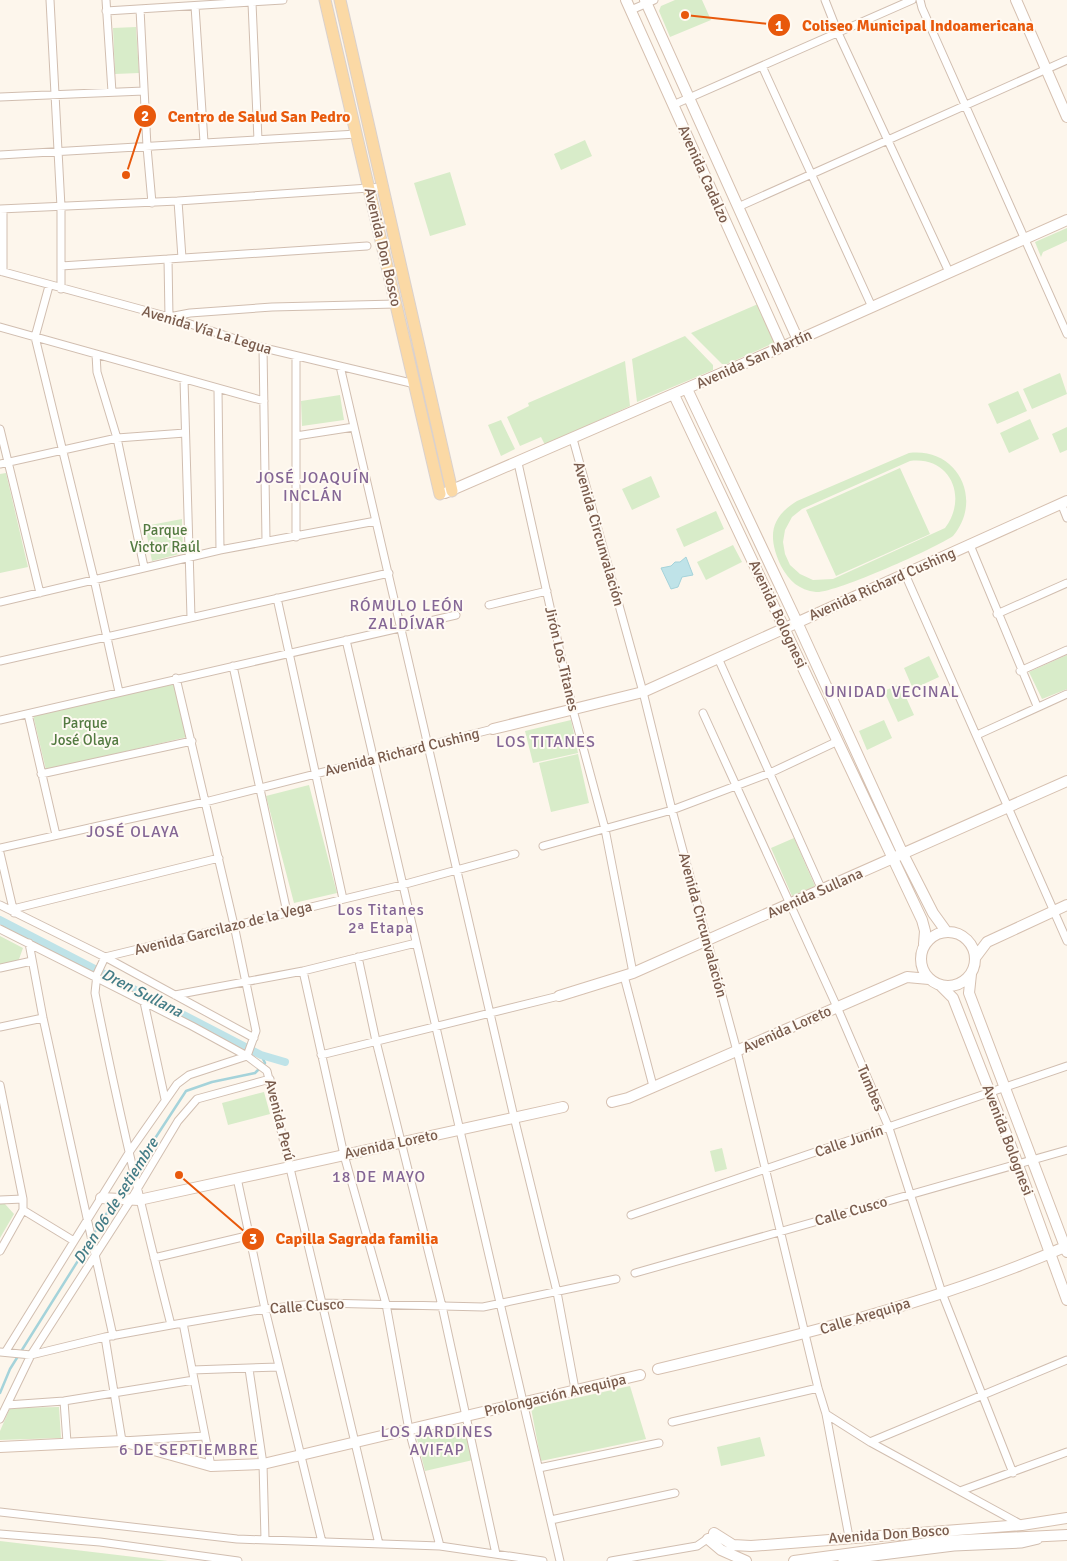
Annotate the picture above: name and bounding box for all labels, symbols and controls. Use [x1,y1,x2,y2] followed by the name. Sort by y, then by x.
[767,10,1044,41] callout: Coliseo Municipal Indoamericana
[802,16,1034,36] text: Coliseo Municipal Indoamericana
[775,17,783,35] text: 1
[132,101,360,132] callout: Centro de Salud San Pedro
[141,107,149,125] text: 2
[168,107,350,127] text: Centro de Salud San Pedro
[674,122,734,226] street label: Avenida Cadalzo
[361,186,405,308] street label: Avenida Don Bosco
[140,302,274,358] street label: Avenida Vía La Legua
[693,325,815,393] street label: Avenida San Martín
[570,460,628,608] street label: Avenida Circunvalación
[256,468,370,506] district label: JOSÉ JOAQUÍN INCLÁN
[130,521,200,556] park label: Parque Victor Raúl
[806,543,958,625] street label: Avenida Richard Cushing
[745,557,811,671] street label: Avenida Bolognesi
[350,596,464,634] district label: RÓMULO LEÓN ZALDÍVAR
[541,605,583,714] street label: Jirón Los Titanes
[824,682,960,702] district label: UNIDAD VECINAL
[51,714,119,749] park label: Parque José Olaya
[323,724,481,780] street label: Avenida Richard Cushing
[496,732,596,752] district label: LOS TITANES
[86,822,180,842] district label: JOSÉ OLAYA
[675,851,731,999] street label: Avenida Circunvalación
[764,864,866,922] street label: Avenida Sullana
[132,897,314,959] street label: Avenida Garcilazo de la Vega
[337,900,425,938] district label: Los Titanes 2ª Etapa
[98,964,187,1022] water label: Dren Sullana
[740,1001,834,1057] street label: Avenida Loreto
[853,1062,889,1114] street label: Tumbes
[261,1077,299,1163] street label: Avenida Perú
[979,1082,1037,1198] street label: Avenida Bolognesi
[812,1121,886,1161] street label: Calle Junín
[343,1125,440,1163] street label: Avenida Loreto
[69,1133,163,1268] water label: Dren 06 de setiembre
[332,1167,426,1187] district label: 18 DE MAYO
[813,1192,889,1230] street label: Calle Cusco
[241,1223,448,1254] callout: Capilla Sagrada familia
[276,1229,438,1249] text: Capilla Sagrada familia
[249,1230,257,1248] text: 3
[269,1294,345,1318] street label: Calle Cusco
[818,1294,912,1338] street label: Calle Arequipa
[482,1370,628,1420] street label: Prolongación Arequipa
[381,1422,494,1460] district label: LOS JARDINES AVIFAP
[119,1440,259,1460] district label: 6 DE SEPTIEMBRE
[828,1521,950,1547] street label: Avenida Don Bosco

